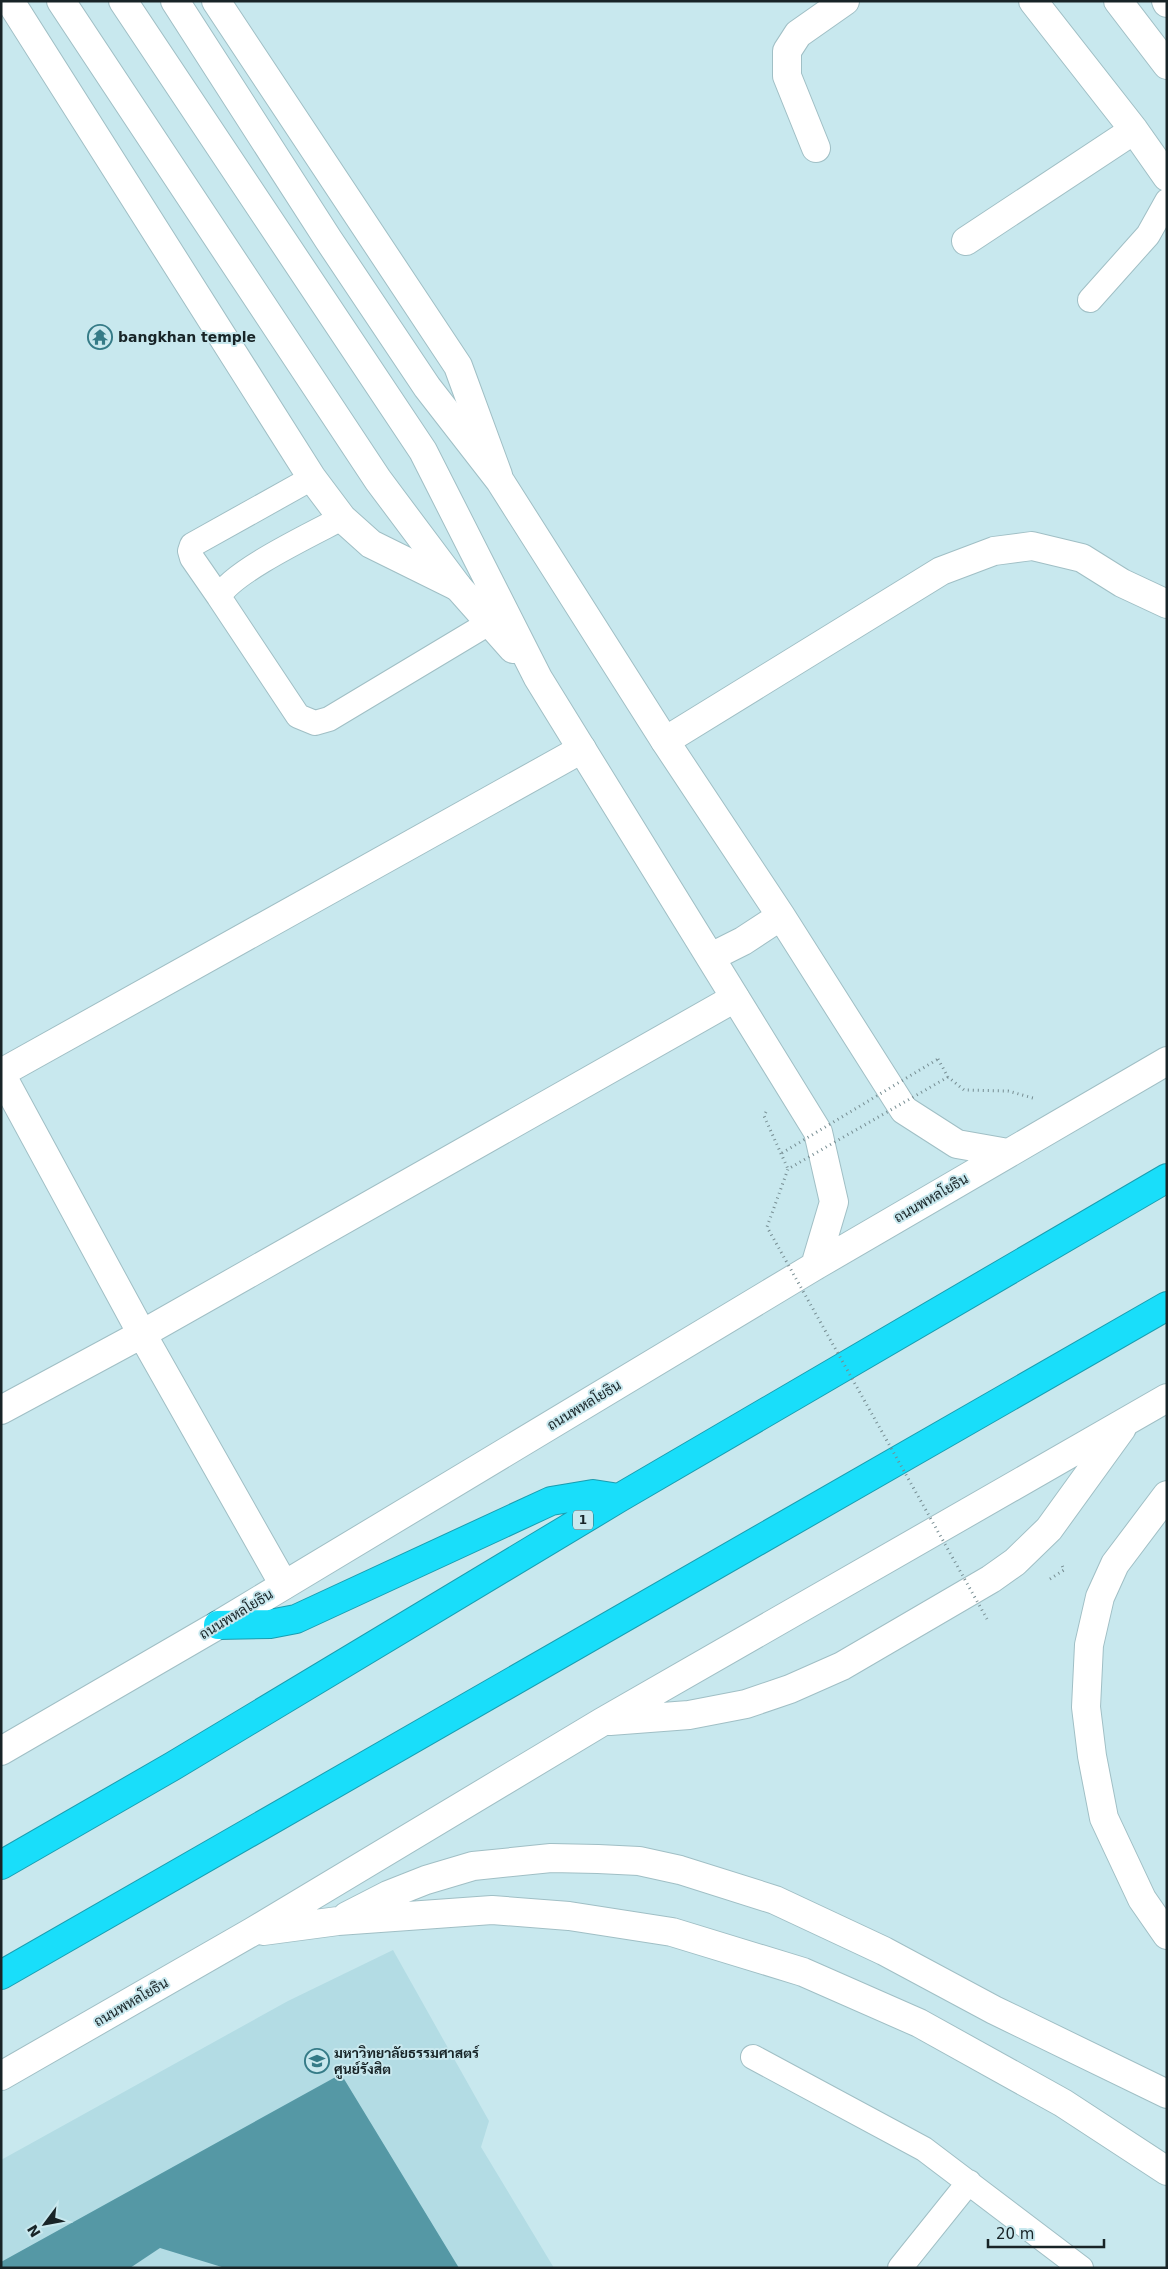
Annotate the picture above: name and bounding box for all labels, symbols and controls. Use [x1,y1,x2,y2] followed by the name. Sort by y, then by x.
[87,324,113,350] temple icon: bangkhan temple
[118,329,256,345] place label: bangkhan temple
[891,1170,971,1226] street label: ถนนพหลโยธิน
[544,1377,624,1433] street label: ถนนพหลโยธิน
[573,1510,593,1530] road number: 1
[196,1586,276,1642] street label: ถนนพหลโยธิน
[91,1974,171,2030] street label: ถนนพหลโยธิน
[334,2044,480,2080] place label: มหาวิทยาลัยธรรมศาสตร์ ศูนย์รังสิต
[304,2048,330,2074] school or university icon: มหาวิทยาลัยธรรมศาสตร์ ศูนย์รังสิต
[20,2199,70,2249] north arrow
[988,2216,1104,2248] scale bar
[24,2222,44,2240] text: N
[996,2225,1034,2243] text: 20 m

